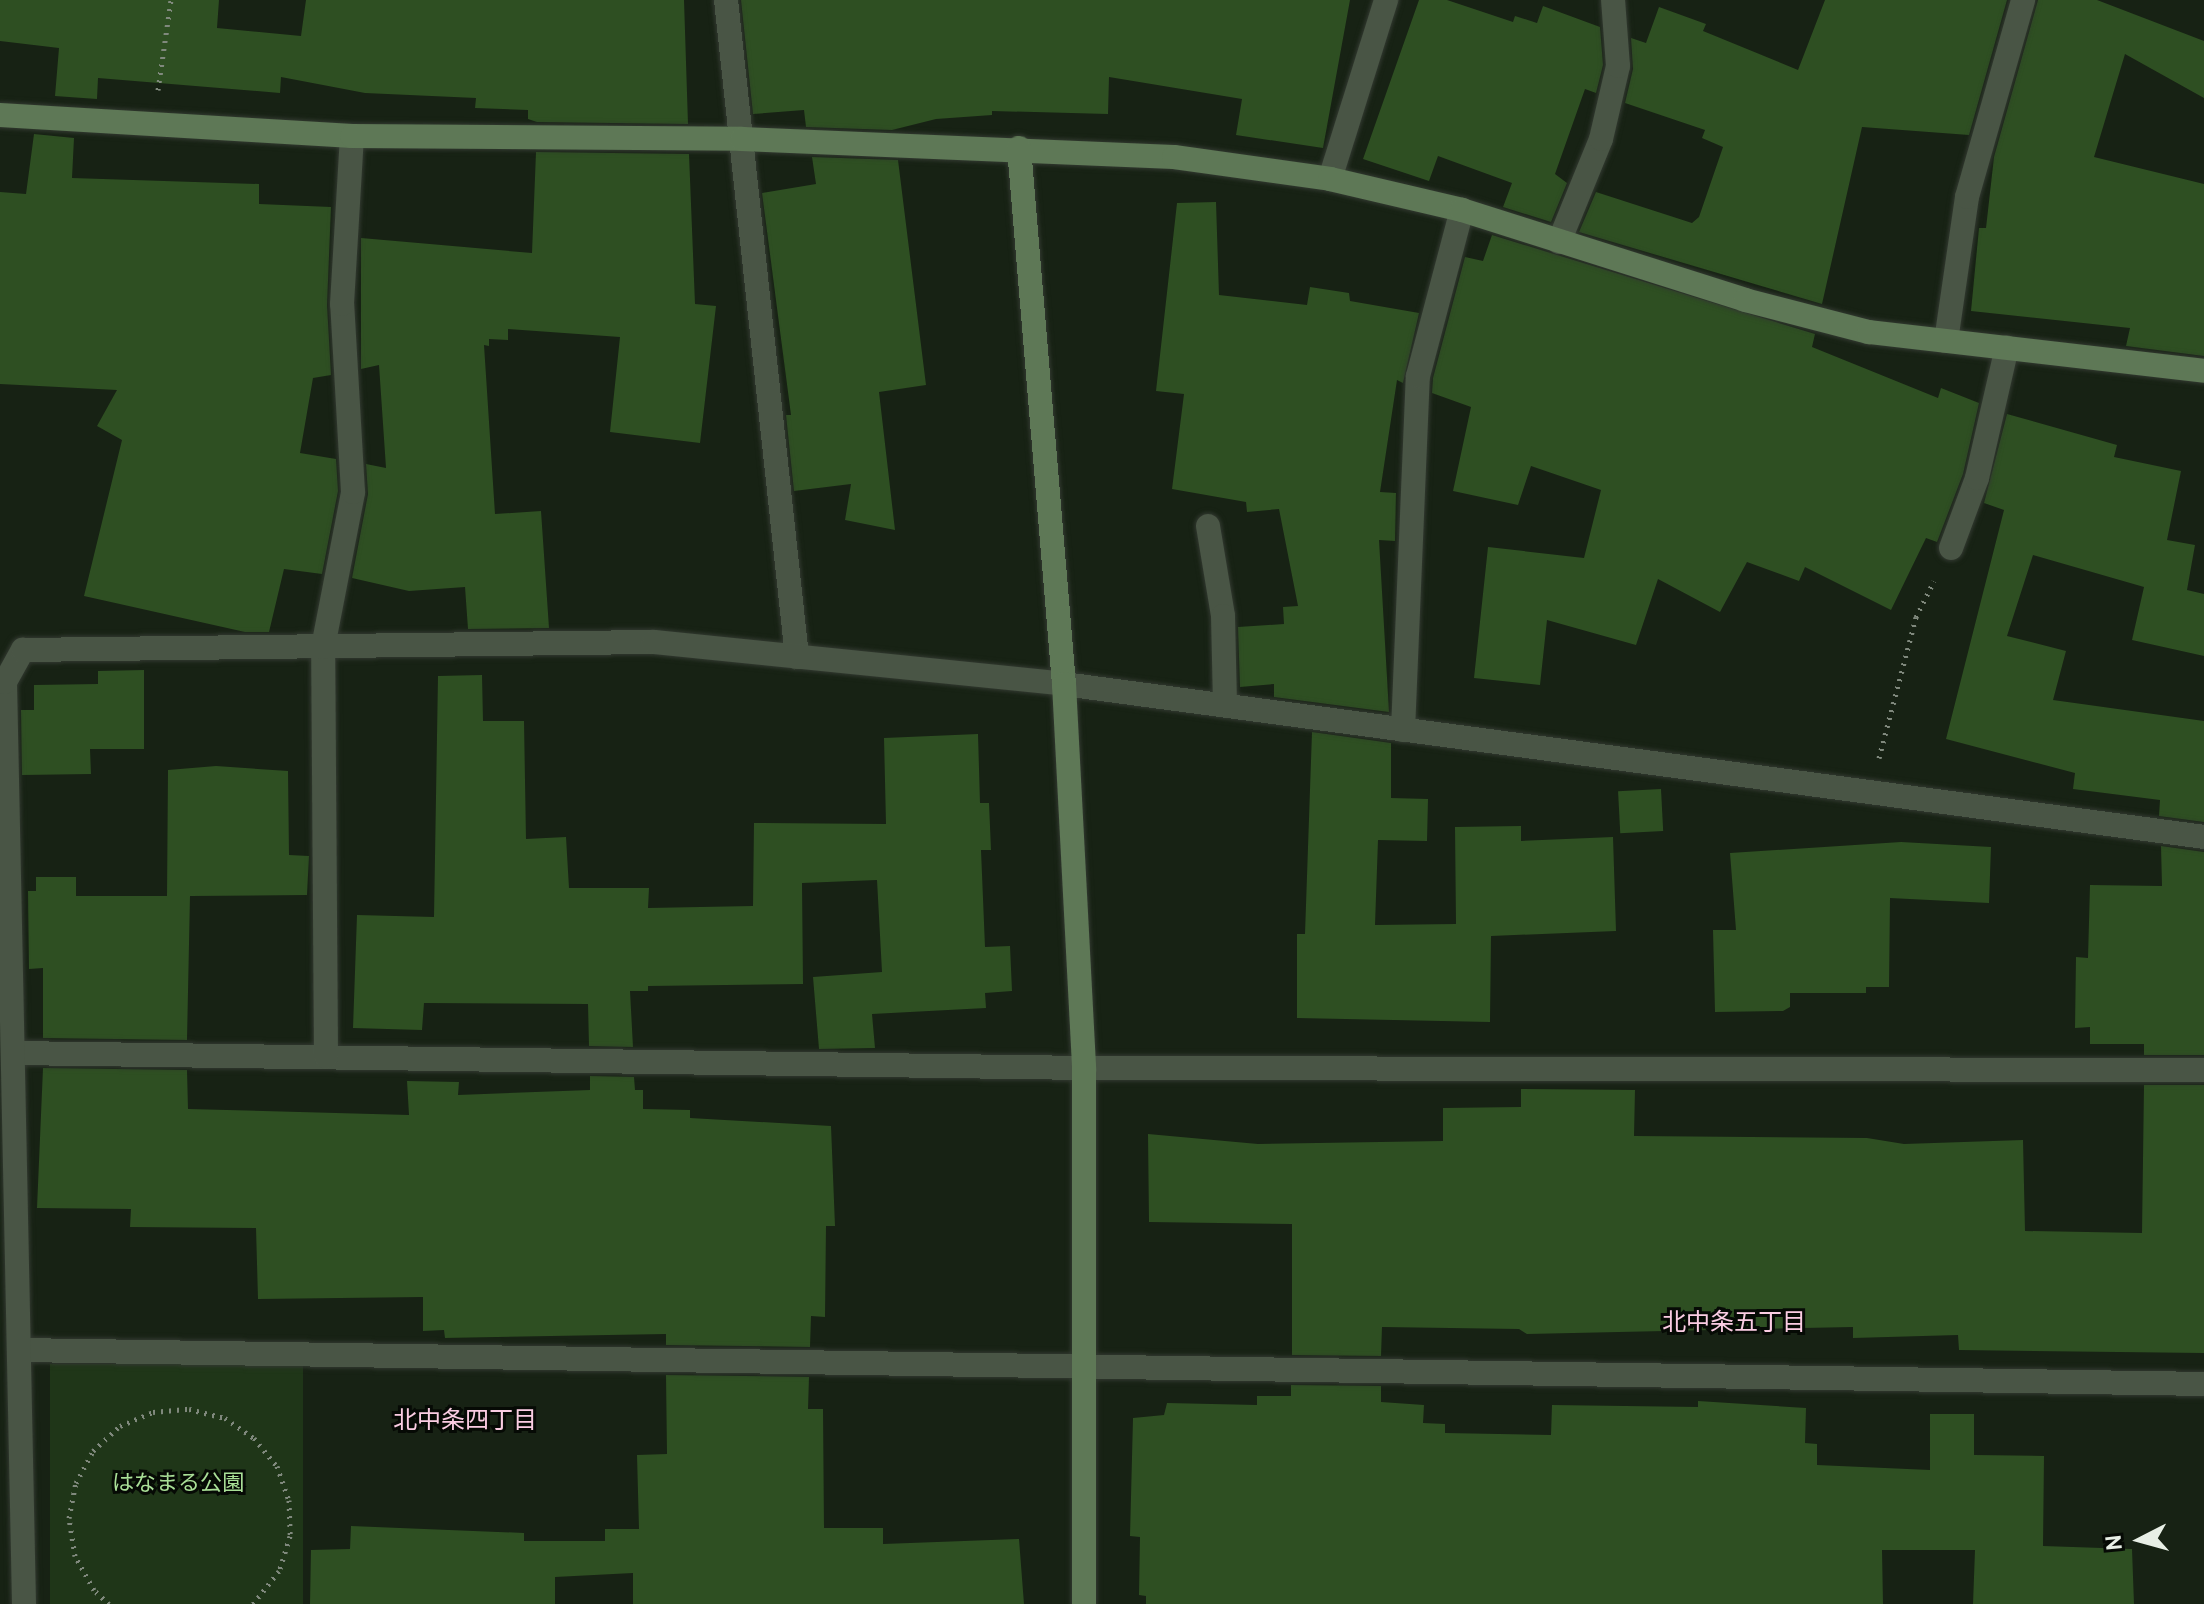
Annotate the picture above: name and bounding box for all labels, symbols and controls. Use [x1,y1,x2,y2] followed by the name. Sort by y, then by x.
[1662,1311,1806,1339] district label: 北中条五丁目
[393,1409,537,1437] district label: 北中条四丁目
[112,1472,244,1498] park label: はなまる公園
[2100,1500,2180,1580] north arrow
[2101,1533,2130,1552] text: N

